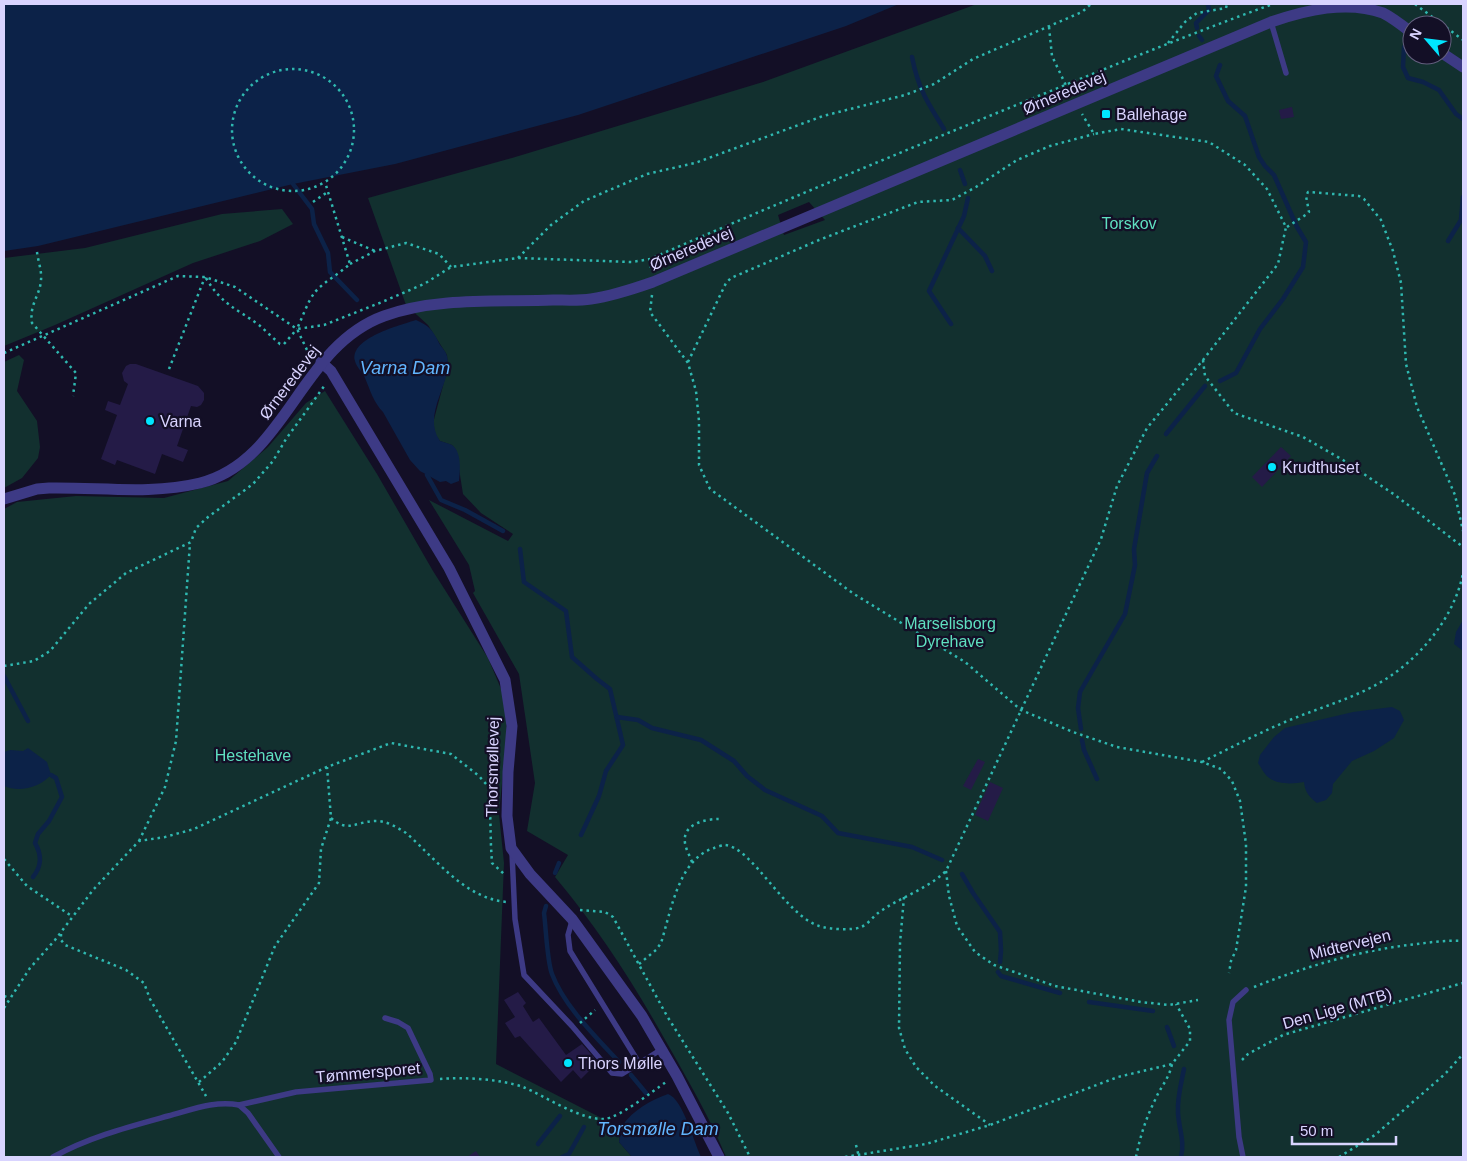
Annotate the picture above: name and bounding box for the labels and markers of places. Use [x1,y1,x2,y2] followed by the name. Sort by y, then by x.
[1116,106,1187,123] place label: Ballehage
[1100,108,1112,120] marker: Ballehage
[160,413,202,430] place label: Varna
[144,415,156,427] marker: Varna
[1282,459,1360,476] place label: Krudthuset
[1266,461,1278,473] marker: Krudthuset
[578,1055,663,1072] place label: Thors Mølle
[562,1057,574,1069] marker: Thors Mølle

